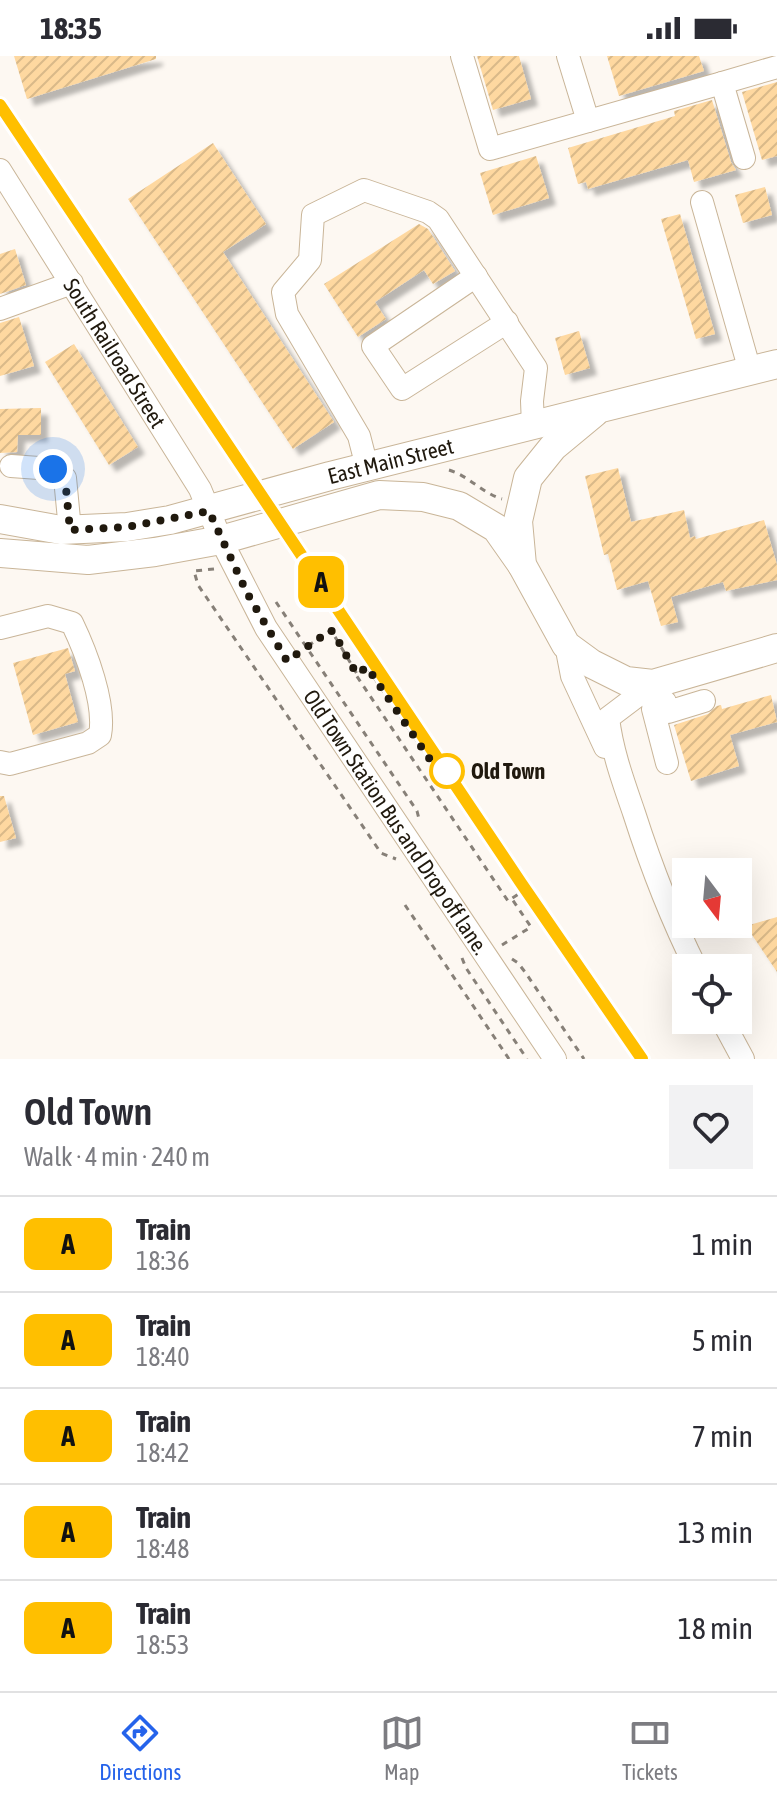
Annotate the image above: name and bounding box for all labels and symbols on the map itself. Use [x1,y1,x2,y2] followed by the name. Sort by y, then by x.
[58,274,171,432] street label: South Railroad Street
[325,433,456,489] street label: East Main Street
[33,449,73,489] your location
[295,556,347,608] line badge: A
[298,685,494,959] street label: Old Town Station Bus and Drop off lane.
[430,754,464,788] marker: Old Town
[471,758,545,784] place label: Old Town
[672,858,752,938] north arrow

